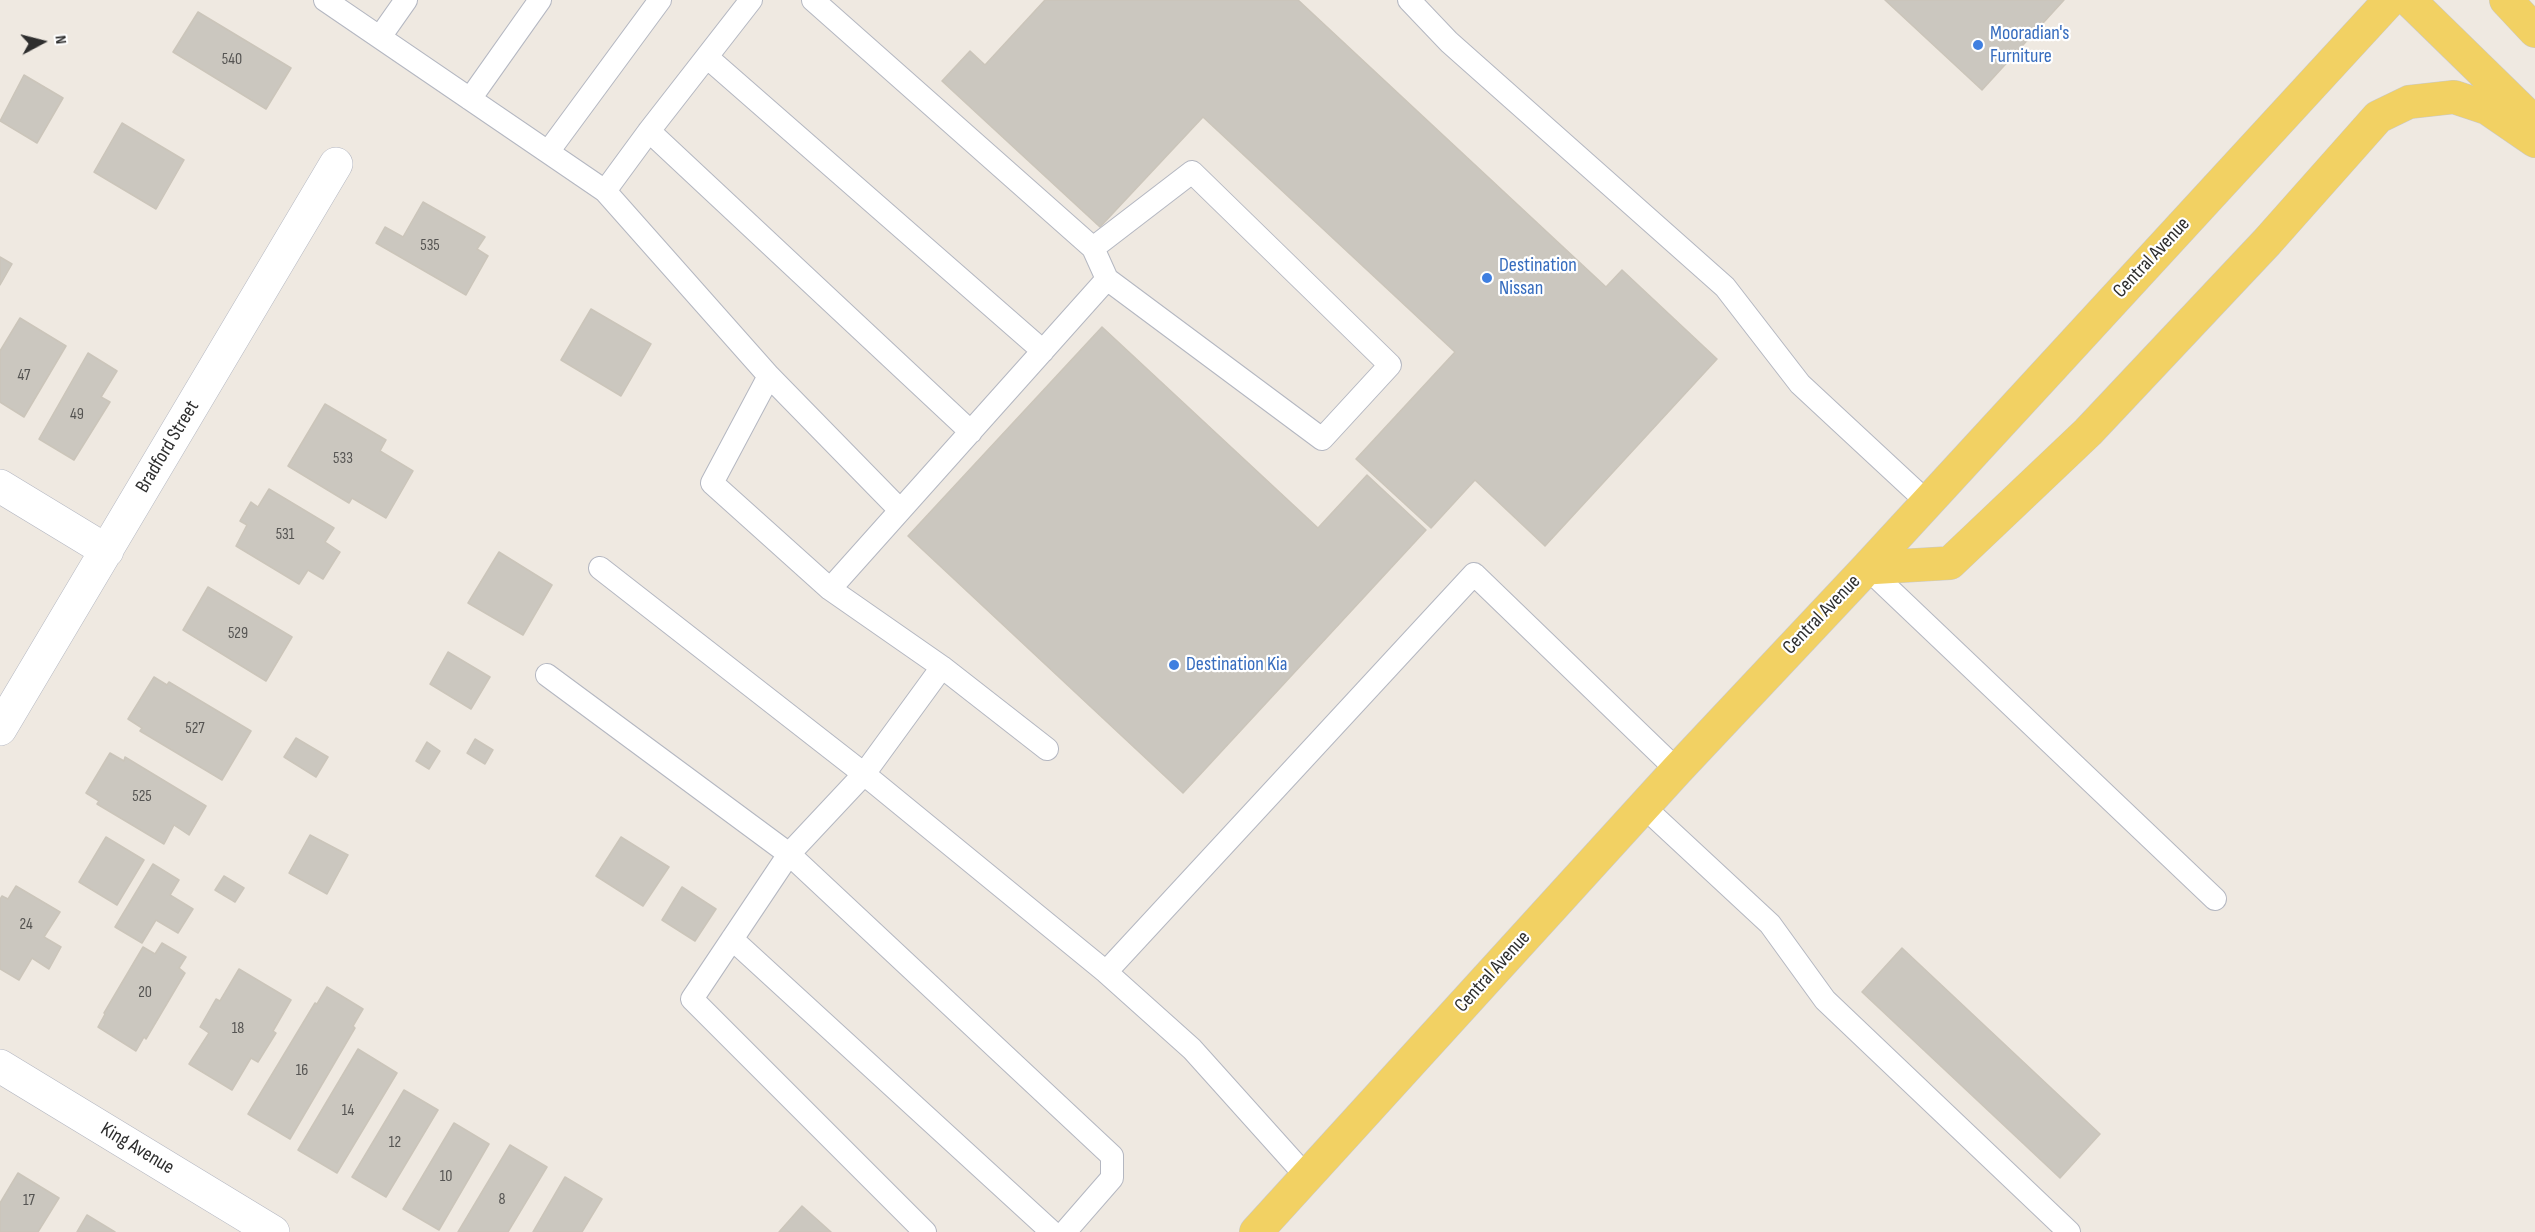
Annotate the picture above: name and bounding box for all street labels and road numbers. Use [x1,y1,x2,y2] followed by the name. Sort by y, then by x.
[2109,213,2195,303] street label: Central Avenue
[131,397,205,497] street label: Bradford Street
[1778,570,1866,660] street label: Central Avenue
[1450,926,1536,1018] street label: Central Avenue
[96,1118,178,1180] street label: King Avenue

